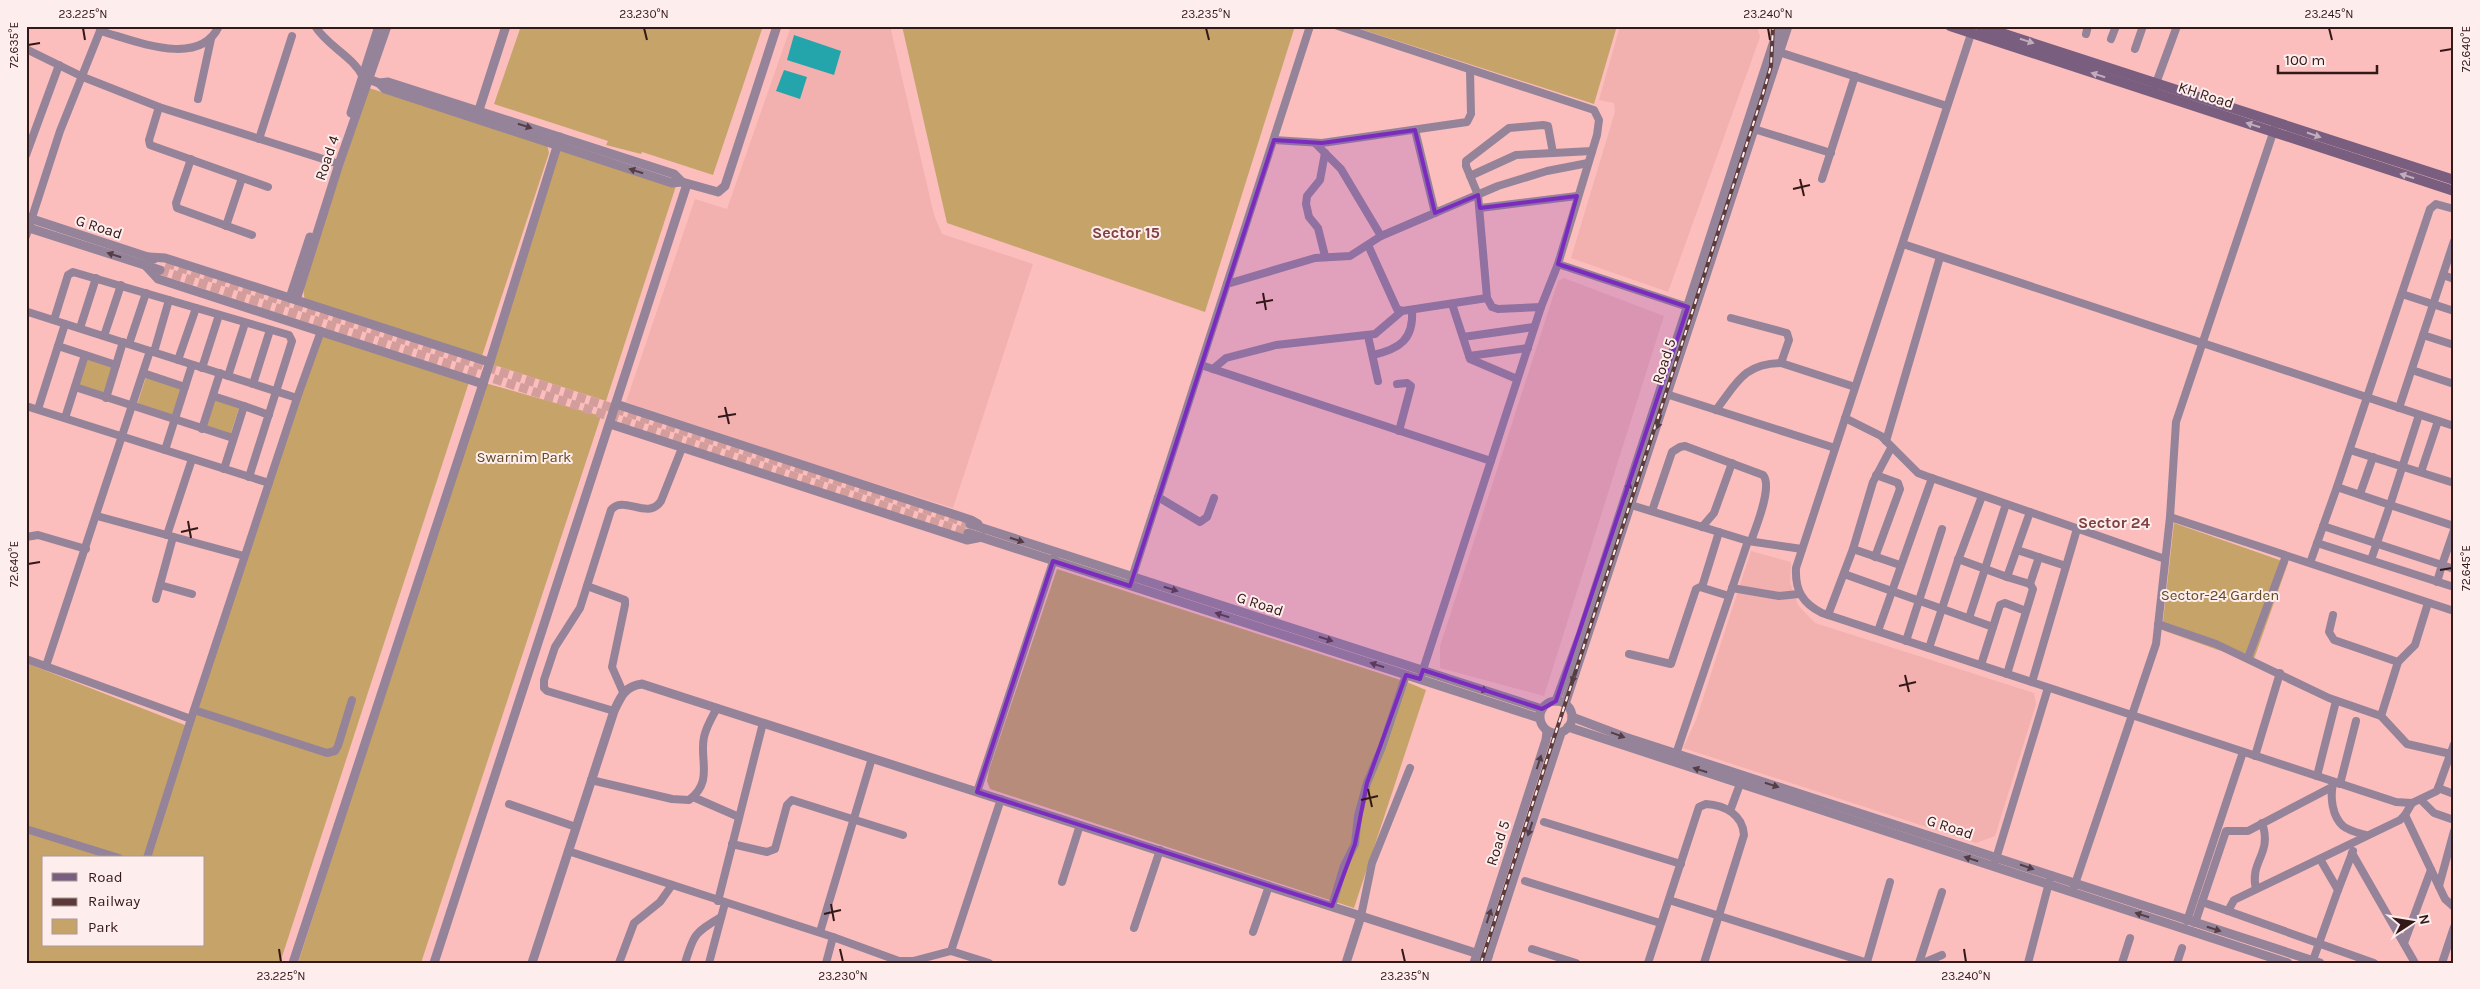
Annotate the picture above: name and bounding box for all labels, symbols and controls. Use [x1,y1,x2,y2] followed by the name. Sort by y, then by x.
[58,7,108,21] text: 23.225°N
[619,7,669,21] text: 23.230°N
[1181,7,1231,21] text: 23.235°N
[1743,7,1793,21] text: 23.240°N
[2305,7,2353,21] text: 23.245°N
[7,22,21,68] text: 72.635°E
[2459,26,2473,72] text: 72.640°E
[2019,38,2034,45] one-way arrow
[2278,42,2376,74] scale bar
[2285,51,2325,69] text: 100 m
[2091,71,2106,78] one-way arrow
[2176,78,2236,112] street label: KH Road
[2245,121,2260,129] one-way arrow
[518,123,533,131] one-way arrow
[2307,131,2322,139] one-way arrow
[311,133,343,183] street label: Road 4
[628,167,643,175] one-way arrow
[2400,171,2415,179] one-way arrow
[74,211,124,243] street label: G Road
[1092,223,1160,242] district label: Sector 15
[106,251,121,258] one-way arrow
[1648,336,1680,386] street label: Road 5
[1654,415,1662,430] one-way arrow
[476,448,572,466] park label: Swarnim Park
[1624,481,1632,496] one-way arrow
[2078,513,2150,532] district label: Sector 24
[1009,536,1024,544] one-way arrow
[7,541,21,587] text: 72.640°E
[2459,545,2473,591] text: 72.645°E
[1164,586,1179,594] one-way arrow
[2161,586,2279,604] park label: Sector-24 Garden
[1235,588,1285,620] street label: G Road
[1214,611,1229,619] one-way arrow
[1319,636,1334,644] one-way arrow
[1369,661,1384,669] one-way arrow
[1570,668,1577,683] one-way arrow
[1473,686,1488,693] one-way arrow
[1610,732,1625,739] one-way arrow
[1536,754,1543,769] one-way arrow
[1692,766,1707,774] one-way arrow
[1765,781,1780,789] one-way arrow
[1925,811,1975,843] street label: G Road
[1482,818,1514,868] street label: Road 5
[1526,821,1533,836] one-way arrow
[1963,855,1978,862] one-way arrow
[42,856,205,946] legend
[2019,864,2034,871] one-way arrow
[88,868,123,886] text: Road
[88,892,140,910] text: Railway
[2388,896,2438,946] north arrow
[1486,909,1494,924] one-way arrow
[2134,911,2149,919] one-way arrow
[2415,913,2434,926] text: N
[88,918,118,936] text: Park
[2207,926,2222,933] one-way arrow
[256,969,306,983] text: 23.225°N
[818,969,868,983] text: 23.230°N
[1380,969,1430,983] text: 23.235°N
[1941,969,1991,983] text: 23.240°N

